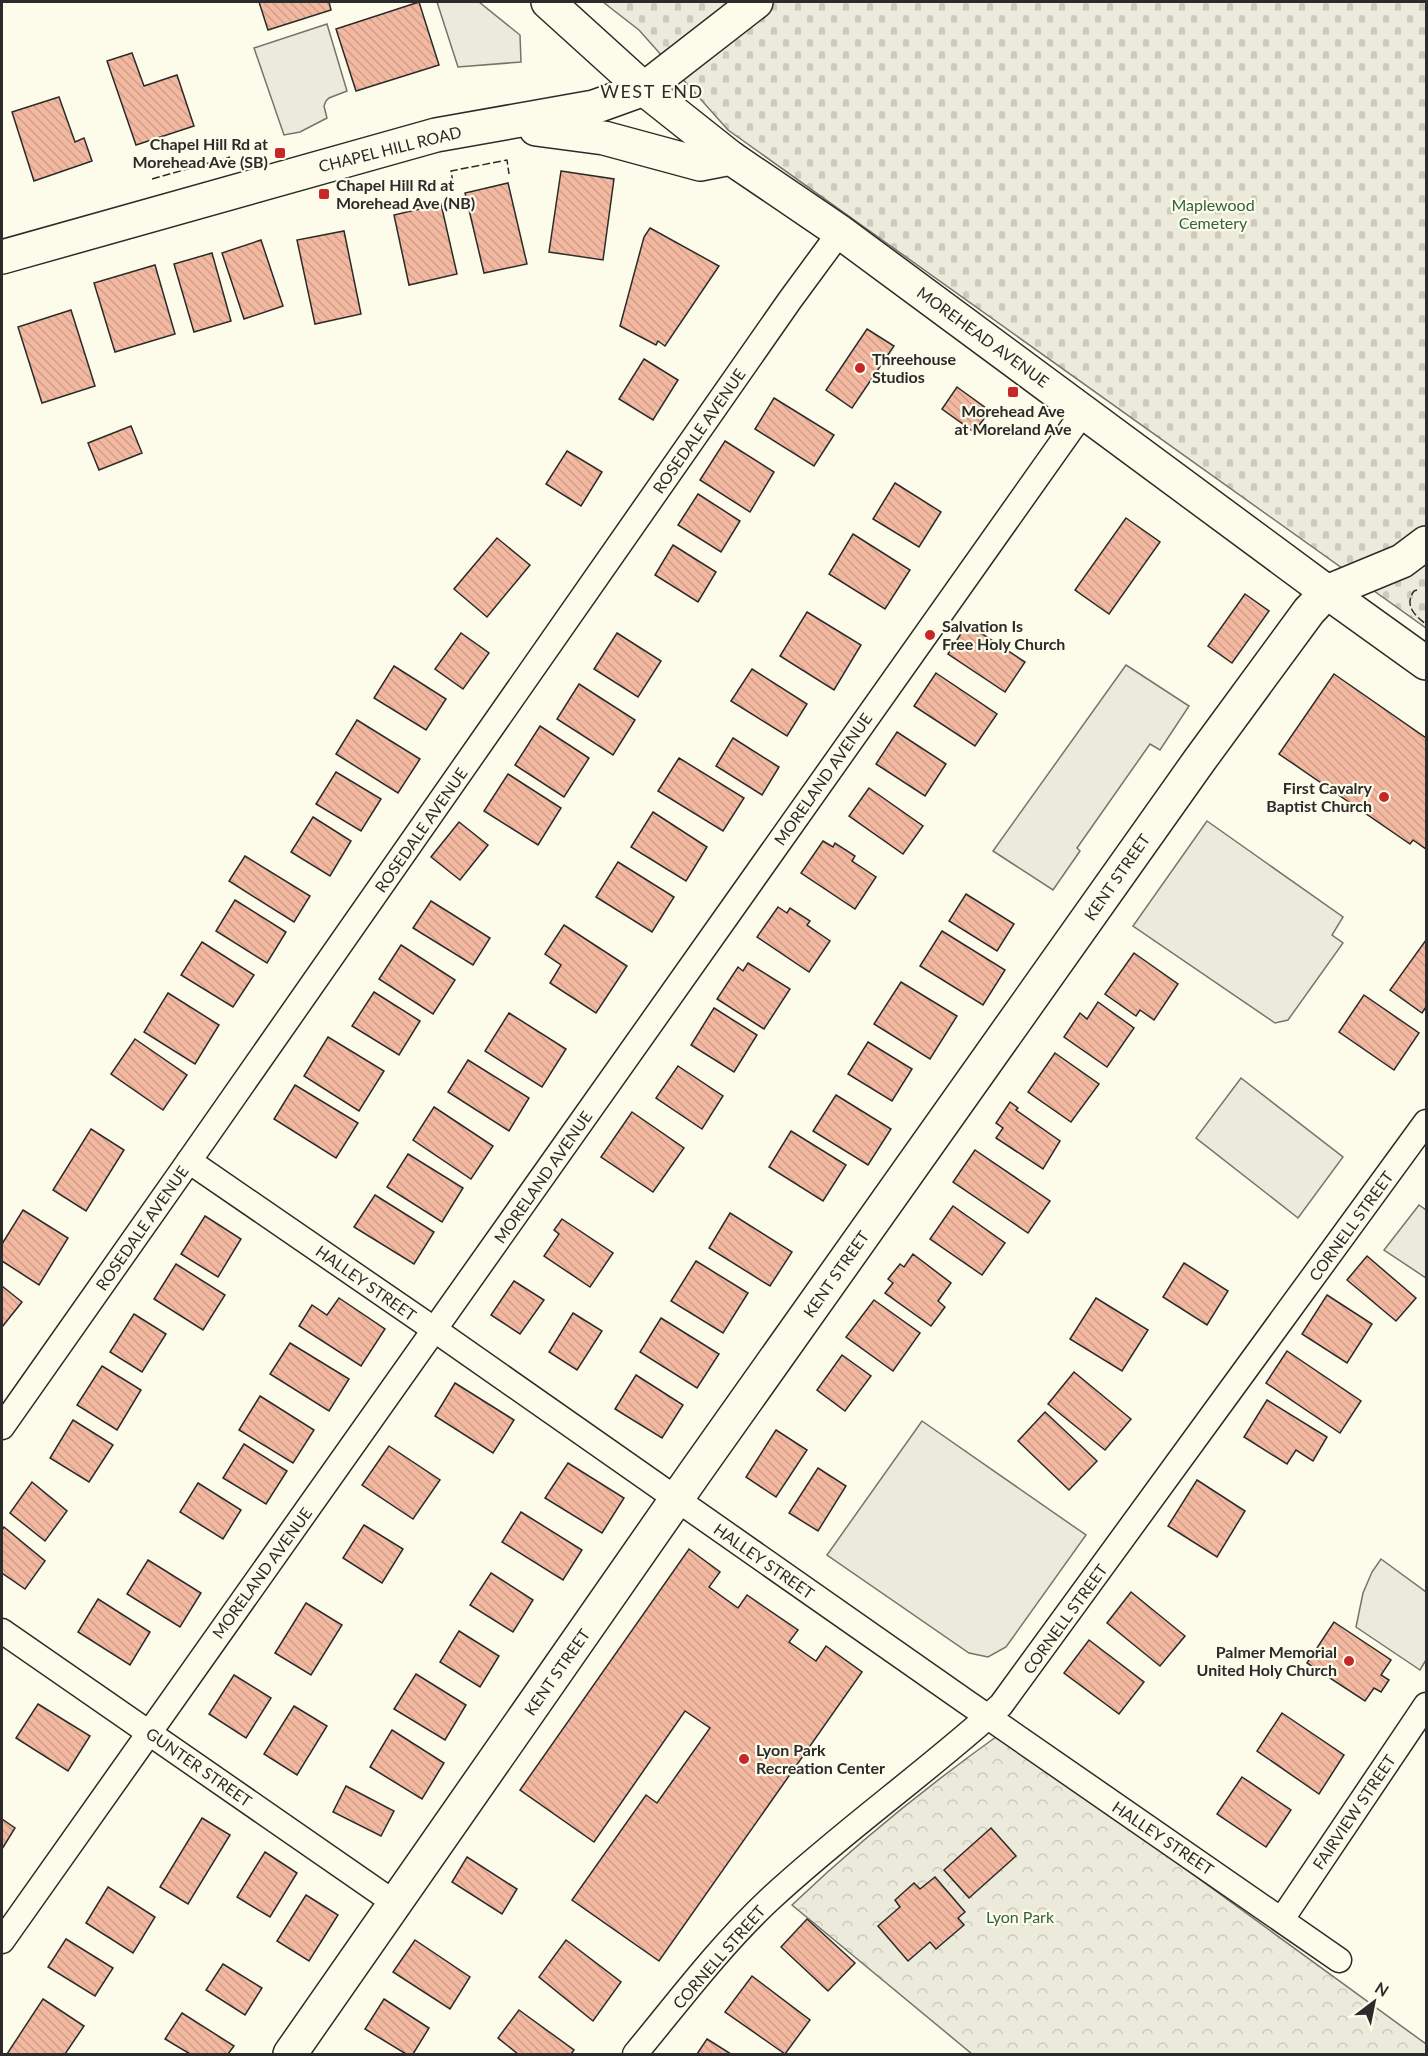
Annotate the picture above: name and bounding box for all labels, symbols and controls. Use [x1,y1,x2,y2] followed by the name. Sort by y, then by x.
[600,80,704,102] district label: WEST END
[316,122,463,175] street label: CHAPEL HILL ROAD
[132,134,268,171] place label: Chapel Hill Rd at Morehead Ave (SB)
[273,146,287,160] marker: Chapel Hill Rd at Morehead Ave (SB)
[336,175,475,212] place label: Chapel Hill Rd at Morehead Ave (NB)
[317,187,331,201] marker: Chapel Hill Rd at Morehead Ave (NB)
[1171,195,1255,232] park label: Maplewood Cemetery
[914,282,1053,391] street label: MOREHEAD AVENUE
[872,349,957,386] place label: Threehouse Studios
[853,361,867,375] marker: Threehouse Studios
[648,365,749,497] street label: ROSEDALE AVENUE
[1006,385,1020,399] marker: Morehead Ave at Moreland Ave
[955,401,1072,438] place label: Morehead Ave at Moreland Ave
[942,616,1065,653] place label: Salvation Is Free Holy Church
[923,628,937,642] marker: Salvation Is Free Holy Church
[770,709,875,849] street label: MORELAND AVENUE
[370,764,471,896] street label: ROSEDALE AVENUE
[1266,778,1373,815] place label: First Cavalry Baptist Church
[1377,790,1391,804] marker: First Cavalry Baptist Church
[1080,829,1154,924] street label: KENT STREET
[490,1107,595,1247] street label: MORELAND AVENUE
[91,1162,192,1294] street label: ROSEDALE AVENUE
[1304,1167,1397,1284] street label: CORNELL STREET
[799,1226,873,1321] street label: KENT STREET
[312,1241,421,1325] street label: HALLEY STREET
[208,1504,315,1642] street label: MORELAND AVENUE
[710,1519,819,1603] street label: HALLEY STREET
[1018,1560,1111,1677] street label: CORNELL STREET
[520,1624,594,1719] street label: KENT STREET
[1197,1642,1337,1679] place label: Palmer Memorial United Holy Church
[1342,1654,1356,1668] marker: Palmer Memorial United Holy Church
[143,1723,256,1810] street label: GUNTER STREET
[756,1740,885,1777] place label: Lyon Park Recreation Center
[1308,1750,1399,1873] street label: FAIRVIEW STREET
[737,1752,751,1766] marker: Lyon Park Recreation Center
[1109,1797,1218,1879] street label: HALLEY STREET
[669,1901,769,2012] street label: CORNELL STREET
[986,1907,1055,1926] park label: Lyon Park
[1344,1972,1404,2032] north arrow
[1372,1978,1392,2000] text: N

